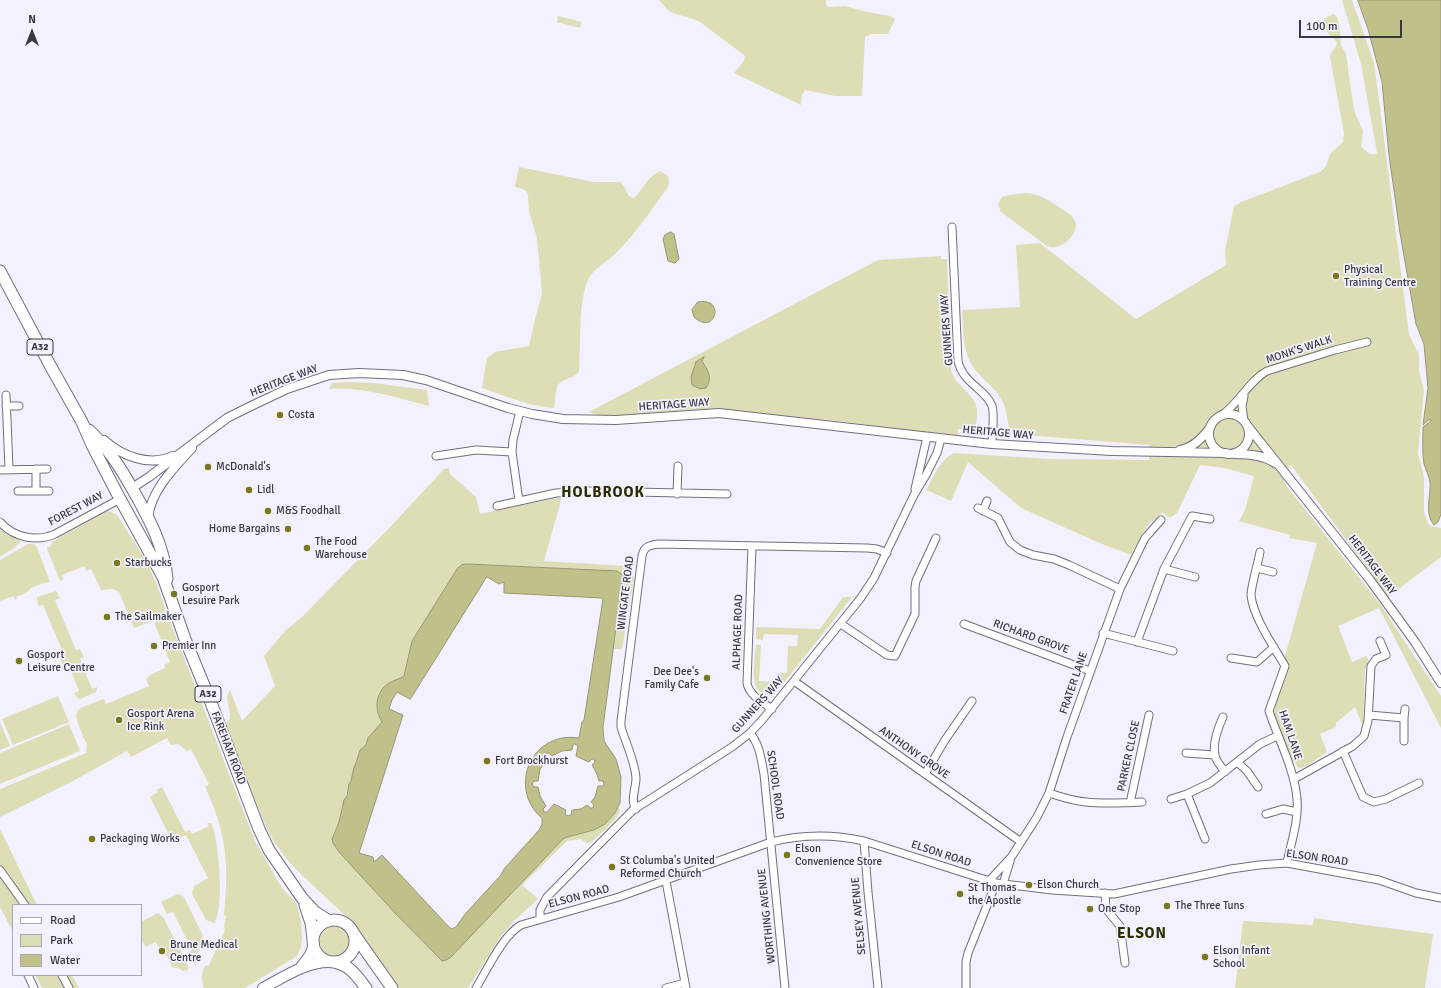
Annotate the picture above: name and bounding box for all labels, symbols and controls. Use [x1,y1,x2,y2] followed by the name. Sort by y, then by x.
[12,12,52,52] north arrow
[1301,12,1404,38] scale bar
[28,13,36,26] text: N
[1306,19,1338,34] text: 100 m
[1344,263,1416,289] place label: Physical Training Centre
[1331,271,1341,281] marker: Physical Training Centre
[938,294,956,366] street label: GUNNERS WAY
[1264,333,1334,367] street label: MONK'S WALK
[27,339,53,355] road number: A32
[248,362,320,400] street label: HERITAGE WAY
[638,396,710,414] street label: HERITAGE WAY
[288,408,315,422] place label: Costa
[275,410,285,420] marker: Costa
[962,423,1034,443] street label: HERITAGE WAY
[216,460,271,474] place label: McDonald's
[203,462,213,472] marker: McDonald's
[257,483,275,497] place label: Lidl
[561,484,645,502] district label: HOLBROOK
[244,485,254,495] marker: Lidl
[46,489,106,529] street label: FOREST WAY
[276,504,341,518] place label: M&S Foodhall
[263,506,273,516] marker: M&S Foodhall
[209,522,280,536] place label: Home Bargains
[283,524,293,534] marker: Home Bargains
[1345,533,1399,597] street label: HERITAGE WAY
[315,535,367,561] place label: The Food Warehouse
[302,543,312,553] marker: The Food Warehouse
[615,555,637,631] street label: WINGATE ROAD
[125,556,172,570] place label: Starbucks
[112,558,122,568] marker: Starbucks
[182,581,240,607] place label: Gosport Lesuire Park
[169,589,179,599] marker: Gosport Lesuire Park
[730,594,746,670] street label: ALPHAGE ROAD
[115,610,181,624] place label: The Sailmaker
[102,612,112,622] marker: The Sailmaker
[991,617,1071,657] street label: RICHARD GROVE
[162,639,216,653] place label: Premier Inn
[149,641,159,651] marker: Premier Inn
[27,648,95,674] place label: Gosport Leisure Centre
[1057,650,1091,716] street label: FRATER LANE
[14,656,24,666] marker: Gosport Leisure Centre
[644,665,699,691] place label: Dee Dee's Family Cafe
[702,673,712,683] marker: Dee Dee's Family Cafe
[729,674,787,736] street label: GUNNERS WAY
[195,686,221,702] road number: A32
[127,707,194,733] place label: Gosport Arena Ice Rink
[208,709,248,787] street label: FAREHAM ROAD
[1275,709,1305,761] street label: HAM LANE
[114,715,124,725] marker: Gosport Arena Ice Rink
[1115,719,1143,793] street label: PARKER CLOSE
[876,724,952,782] street label: ANTHONY GROVE
[764,749,786,821] street label: SCHOOL ROAD
[495,754,568,768] place label: Fort Brockhurst
[482,756,492,766] marker: Fort Brockhurst
[100,832,180,846] place label: Packaging Works
[87,834,97,844] marker: Packaging Works
[909,838,973,870] street label: ELSON ROAD
[795,842,882,868] place label: Elson Convenience Store
[1285,847,1349,869] street label: ELSON ROAD
[782,850,792,860] marker: Elson Convenience Store
[620,854,715,880] place label: St Columba's United Reformed Church
[607,862,617,872] marker: St Columba's United Reformed Church
[755,868,779,964] street label: WORTHING AVENUE
[849,877,869,955] street label: SELSEY AVENUE
[1037,878,1099,892] place label: Elson Church
[1024,880,1034,890] marker: Elson Church
[968,881,1021,907] place label: St Thomas the Apostle
[547,883,611,911] street label: ELSON ROAD
[955,889,965,899] marker: St Thomas the Apostle
[1175,899,1244,913] place label: The Three Tuns
[1162,901,1172,911] marker: The Three Tuns
[1098,902,1141,916] place label: One Stop
[12,904,142,976] legend
[1085,904,1095,914] marker: One Stop
[50,913,76,928] text: Road
[1117,925,1167,943] district label: ELSON
[50,933,73,948] text: Park
[170,938,238,964] place label: Brune Medical Centre
[1213,944,1270,970] place label: Elson Infant School
[157,946,167,956] marker: Brune Medical Centre
[1200,952,1210,962] marker: Elson Infant School
[50,953,80,968] text: Water

